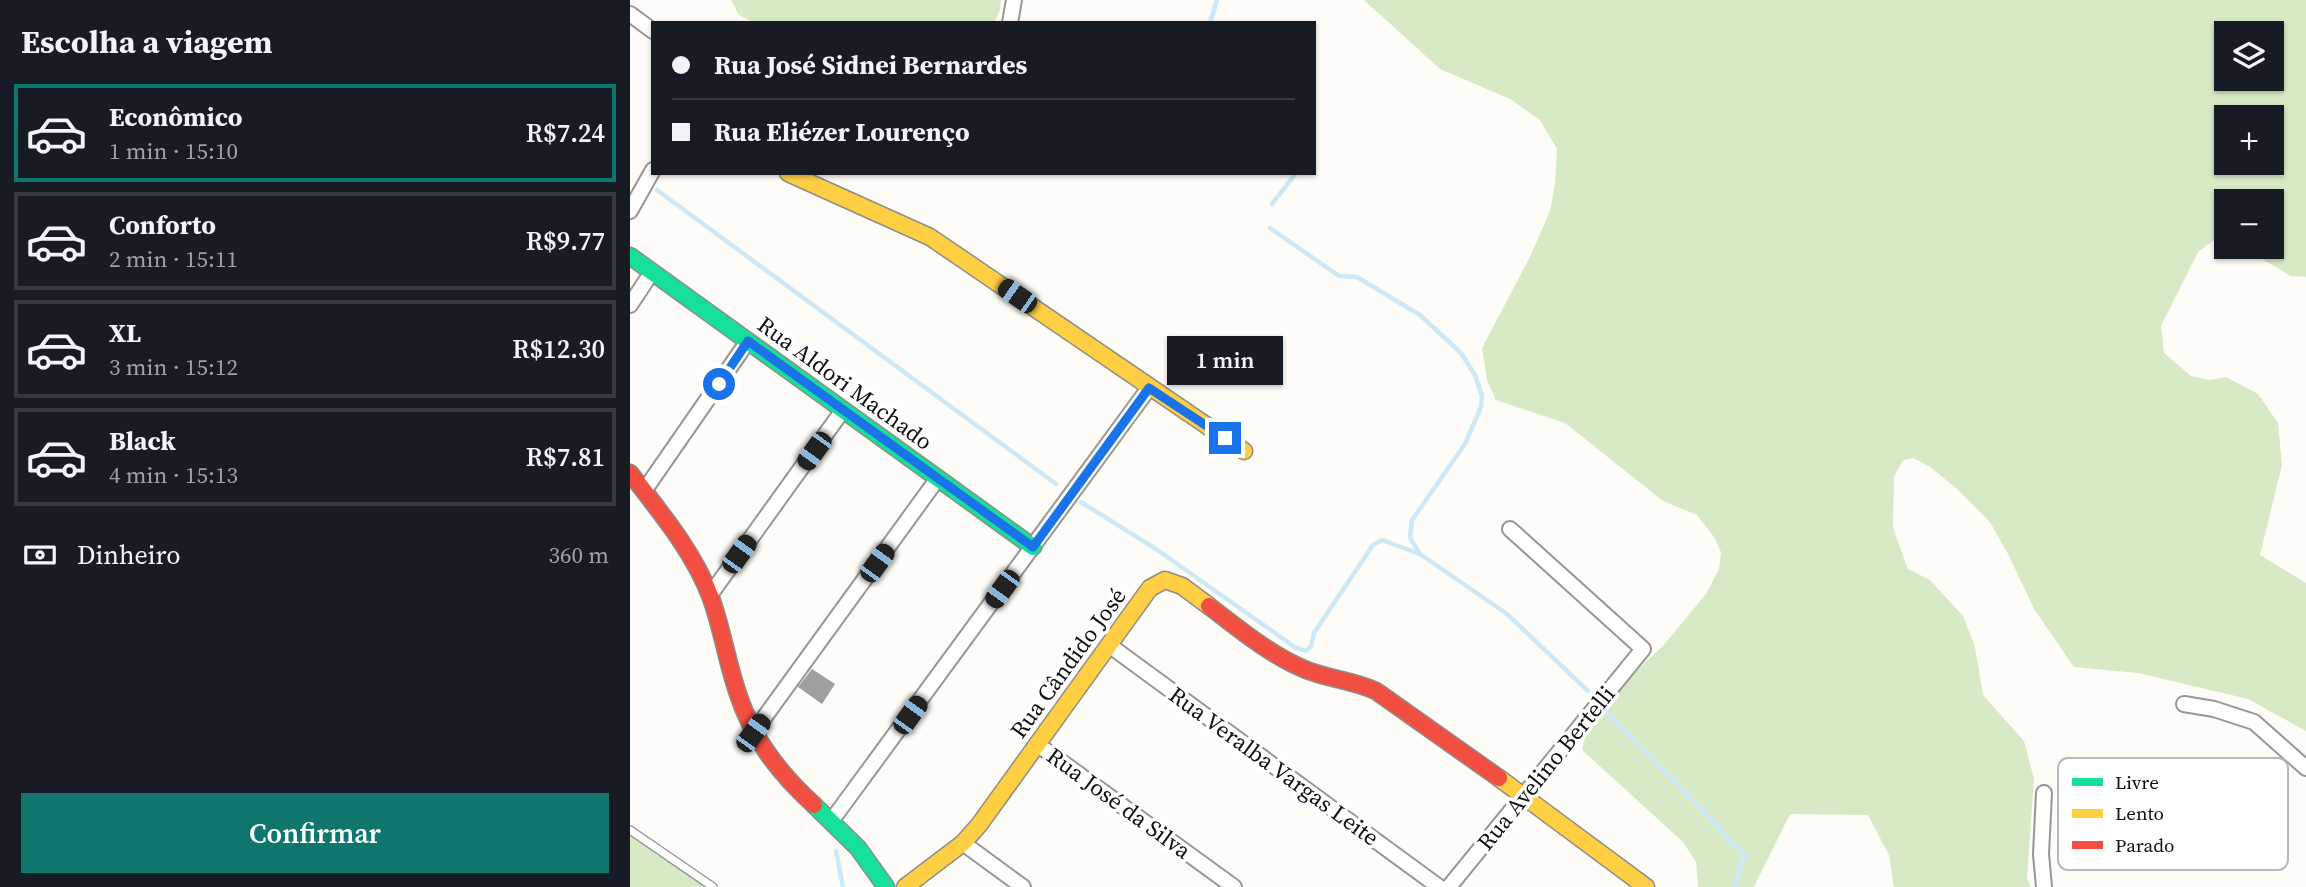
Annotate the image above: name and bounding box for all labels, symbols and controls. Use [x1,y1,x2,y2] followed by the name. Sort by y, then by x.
[21,20,273,64] text: Escolha a viagem
[2214,21,2284,259] map controls
[2214,21,2284,91] button: layers
[714,47,1027,83] text: Rua José Sidnei Bernardes
[109,99,242,135] text: Econômico
[25,102,88,165] icon: car
[2214,105,2284,175] button: +
[714,114,970,150] text: Rua Eliézer Lourenço
[526,115,605,151] text: R$7.24
[109,135,238,167] text: 1 min · 15:10
[2214,189,2284,259] button: −
[109,207,216,243] text: Conforto
[25,210,88,273] icon: car
[526,223,605,259] text: R$9.77
[109,243,238,275] text: 2 min · 15:11
[994,275,1041,317] car
[751,309,939,457] street label: Rua Aldori Machado
[109,315,141,351] text: XL
[25,318,88,381] icon: car
[512,331,605,367] text: R$12.30
[1167,336,1283,386] callout: 1 min
[1195,344,1255,376] text: 1 min
[109,351,238,383] text: 3 min · 15:12
[703,368,735,400] route start
[1209,422,1241,454] route end
[109,423,176,459] text: Black
[25,426,88,489] icon: car
[794,428,835,474] car
[526,439,605,475] text: R$7.81
[109,459,238,491] text: 4 min · 15:13
[719,531,760,577] car
[21,536,59,574] icon: cash
[77,537,181,573] text: Dinheiro
[548,539,609,571] text: 360 m
[857,540,898,586] car
[982,566,1023,612] car
[1003,581,1133,745] street label: Rua Cândido José
[1162,679,1386,853] street label: Rua Veralba Vargas Leite
[1470,679,1622,857] street label: Rua Avelino Bertelli
[890,692,931,738] car
[733,710,774,756] car
[1040,740,1198,866] street label: Rua José da Silva
[2058,758,2288,870] legend
[2115,769,2159,795] text: Livre
[21,793,609,873] button: Confirmar
[2115,800,2164,826] text: Lento
[2115,832,2174,858] text: Parado

